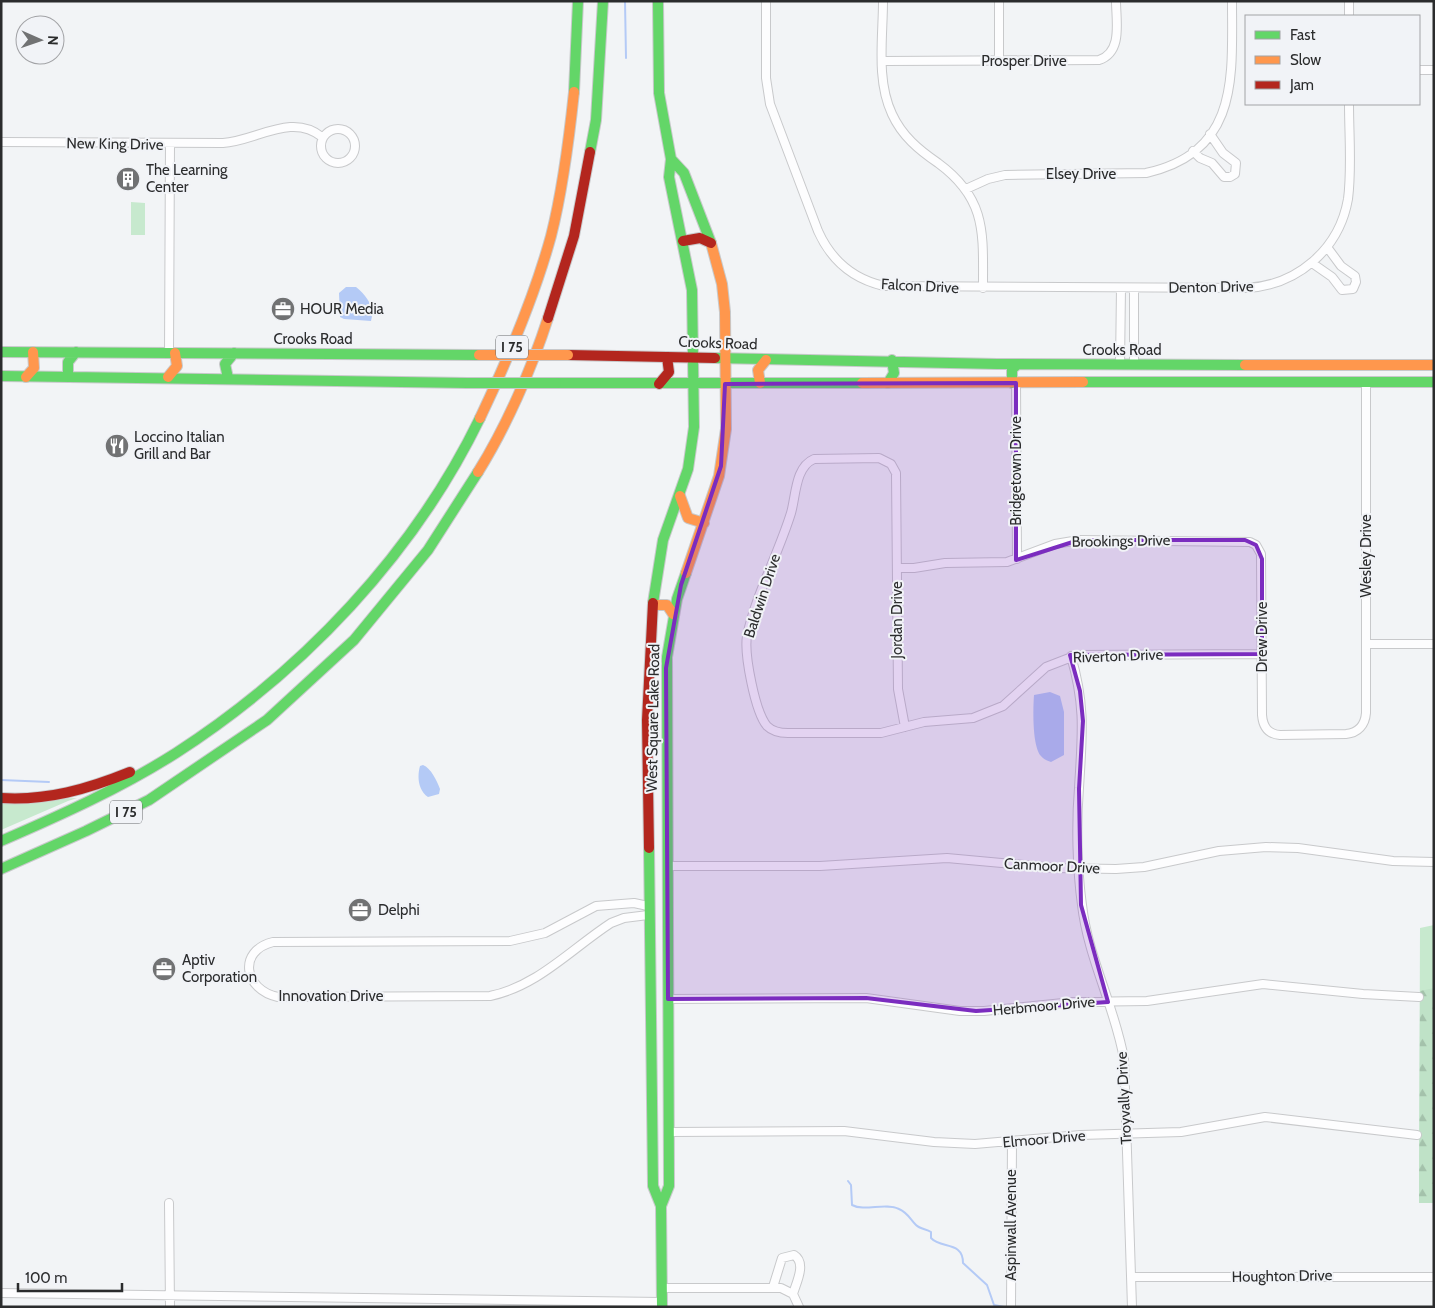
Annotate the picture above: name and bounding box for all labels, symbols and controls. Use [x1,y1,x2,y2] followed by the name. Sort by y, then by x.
[15,15,65,65] north arrow
[1245,15,1420,105] legend
[1290,26,1315,44] text: Fast
[44,35,62,46] text: N
[1290,51,1321,69] text: Slow
[981,52,1067,70] street label: Prosper Drive
[1289,76,1314,94] text: Jam
[66,134,164,154] street label: New King Drive
[146,161,228,196] place label: The Learning Center
[1046,165,1116,183] street label: Elsey Drive
[115,166,141,192] building icon: The Learning Center
[881,275,960,297] street label: Falcon Drive
[1168,277,1254,297] street label: Denton Drive
[270,296,296,322] office icon: HOUR Media
[300,300,385,318] place label: HOUR Media
[273,330,353,348] street label: Crooks Road
[678,333,758,353] street label: Crooks Road
[496,336,528,358] road number: I 75
[1082,341,1162,359] street label: Crooks Road
[1007,416,1025,526] street label: Bridgetown Drive
[134,428,225,463] place label: Loccino Italian Grill and Bar
[104,433,130,459] restaurant icon: Loccino Italian Grill and Bar
[1357,514,1375,598] street label: Wesley Drive
[1071,531,1171,551] street label: Brookings Drive
[740,551,784,640] street label: Baldwin Drive
[888,581,906,660] street label: Jordan Drive
[1253,601,1271,672] street label: Drew Drive
[643,644,663,792] street label: West Square Lake Road
[1072,645,1164,667] street label: Riverton Drive
[110,800,142,824] road number: I 75
[1003,854,1101,878] street label: Canmoor Drive
[347,897,373,923] office icon: Delphi
[378,901,420,919] place label: Delphi
[182,951,257,986] place label: Aptiv Corporation
[151,956,177,982] office icon: Aptiv Corporation
[279,987,384,1005] street label: Innovation Drive
[992,993,1096,1019] street label: Herbmoor Drive
[1113,1051,1135,1145] street label: Troyvally Drive
[1002,1126,1087,1152] street label: Elmoor Drive
[1002,1169,1020,1281] street label: Aspinwall Avenue
[18,1260,121,1292] scale bar
[1232,1266,1333,1286] street label: Houghton Drive
[25,1269,67,1287] text: 100 m

